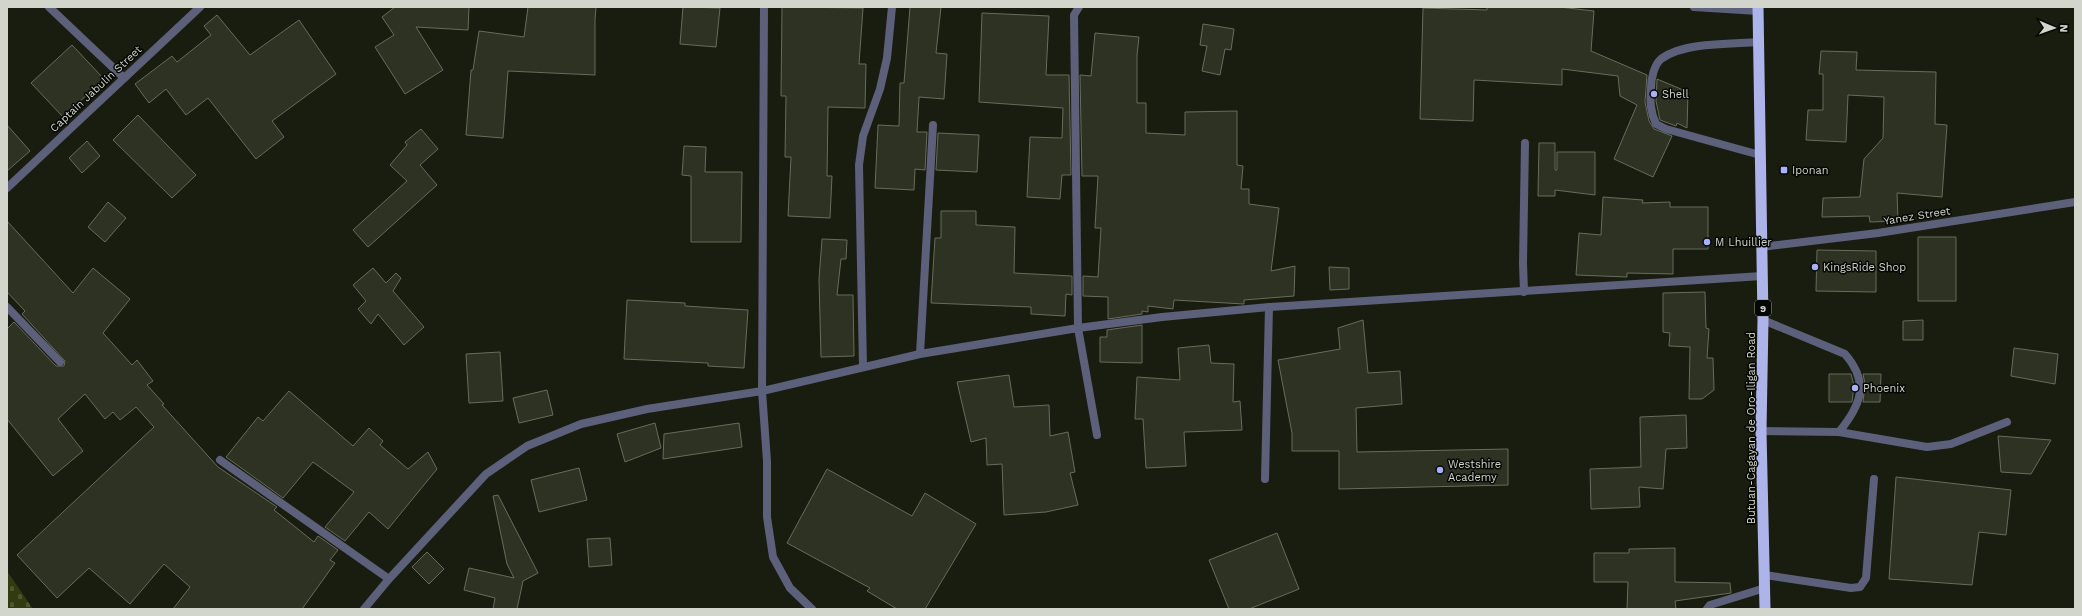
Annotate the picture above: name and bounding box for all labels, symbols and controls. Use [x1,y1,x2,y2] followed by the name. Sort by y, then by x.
[2034,8,2074,48] north arrow
[2057,24,2070,33] text: N
[47,43,145,135] street label: Captain Jabulin Street
[1662,88,1690,101] place label: Shell
[1649,89,1659,99] marker: Shell
[1792,164,1829,177] place label: Iponan
[1779,165,1789,175] marker: Iponan
[1883,204,1952,228] street label: Yanez Street
[1715,236,1772,249] place label: M Lhuillier
[1702,237,1712,247] marker: M Lhuillier
[1823,261,1906,274] place label: KingsRide Shop
[1810,262,1820,272] marker: KingsRide Shop
[1755,300,1771,316] road number: 9
[1745,332,1758,524] street label: Butuan-Cagayan de Oro-Iligan Road
[1863,382,1905,395] place label: Phoenix
[1850,383,1860,393] marker: Phoenix
[1448,458,1501,484] place label: Westshire Academy
[1435,465,1445,475] marker: Westshire Academy

